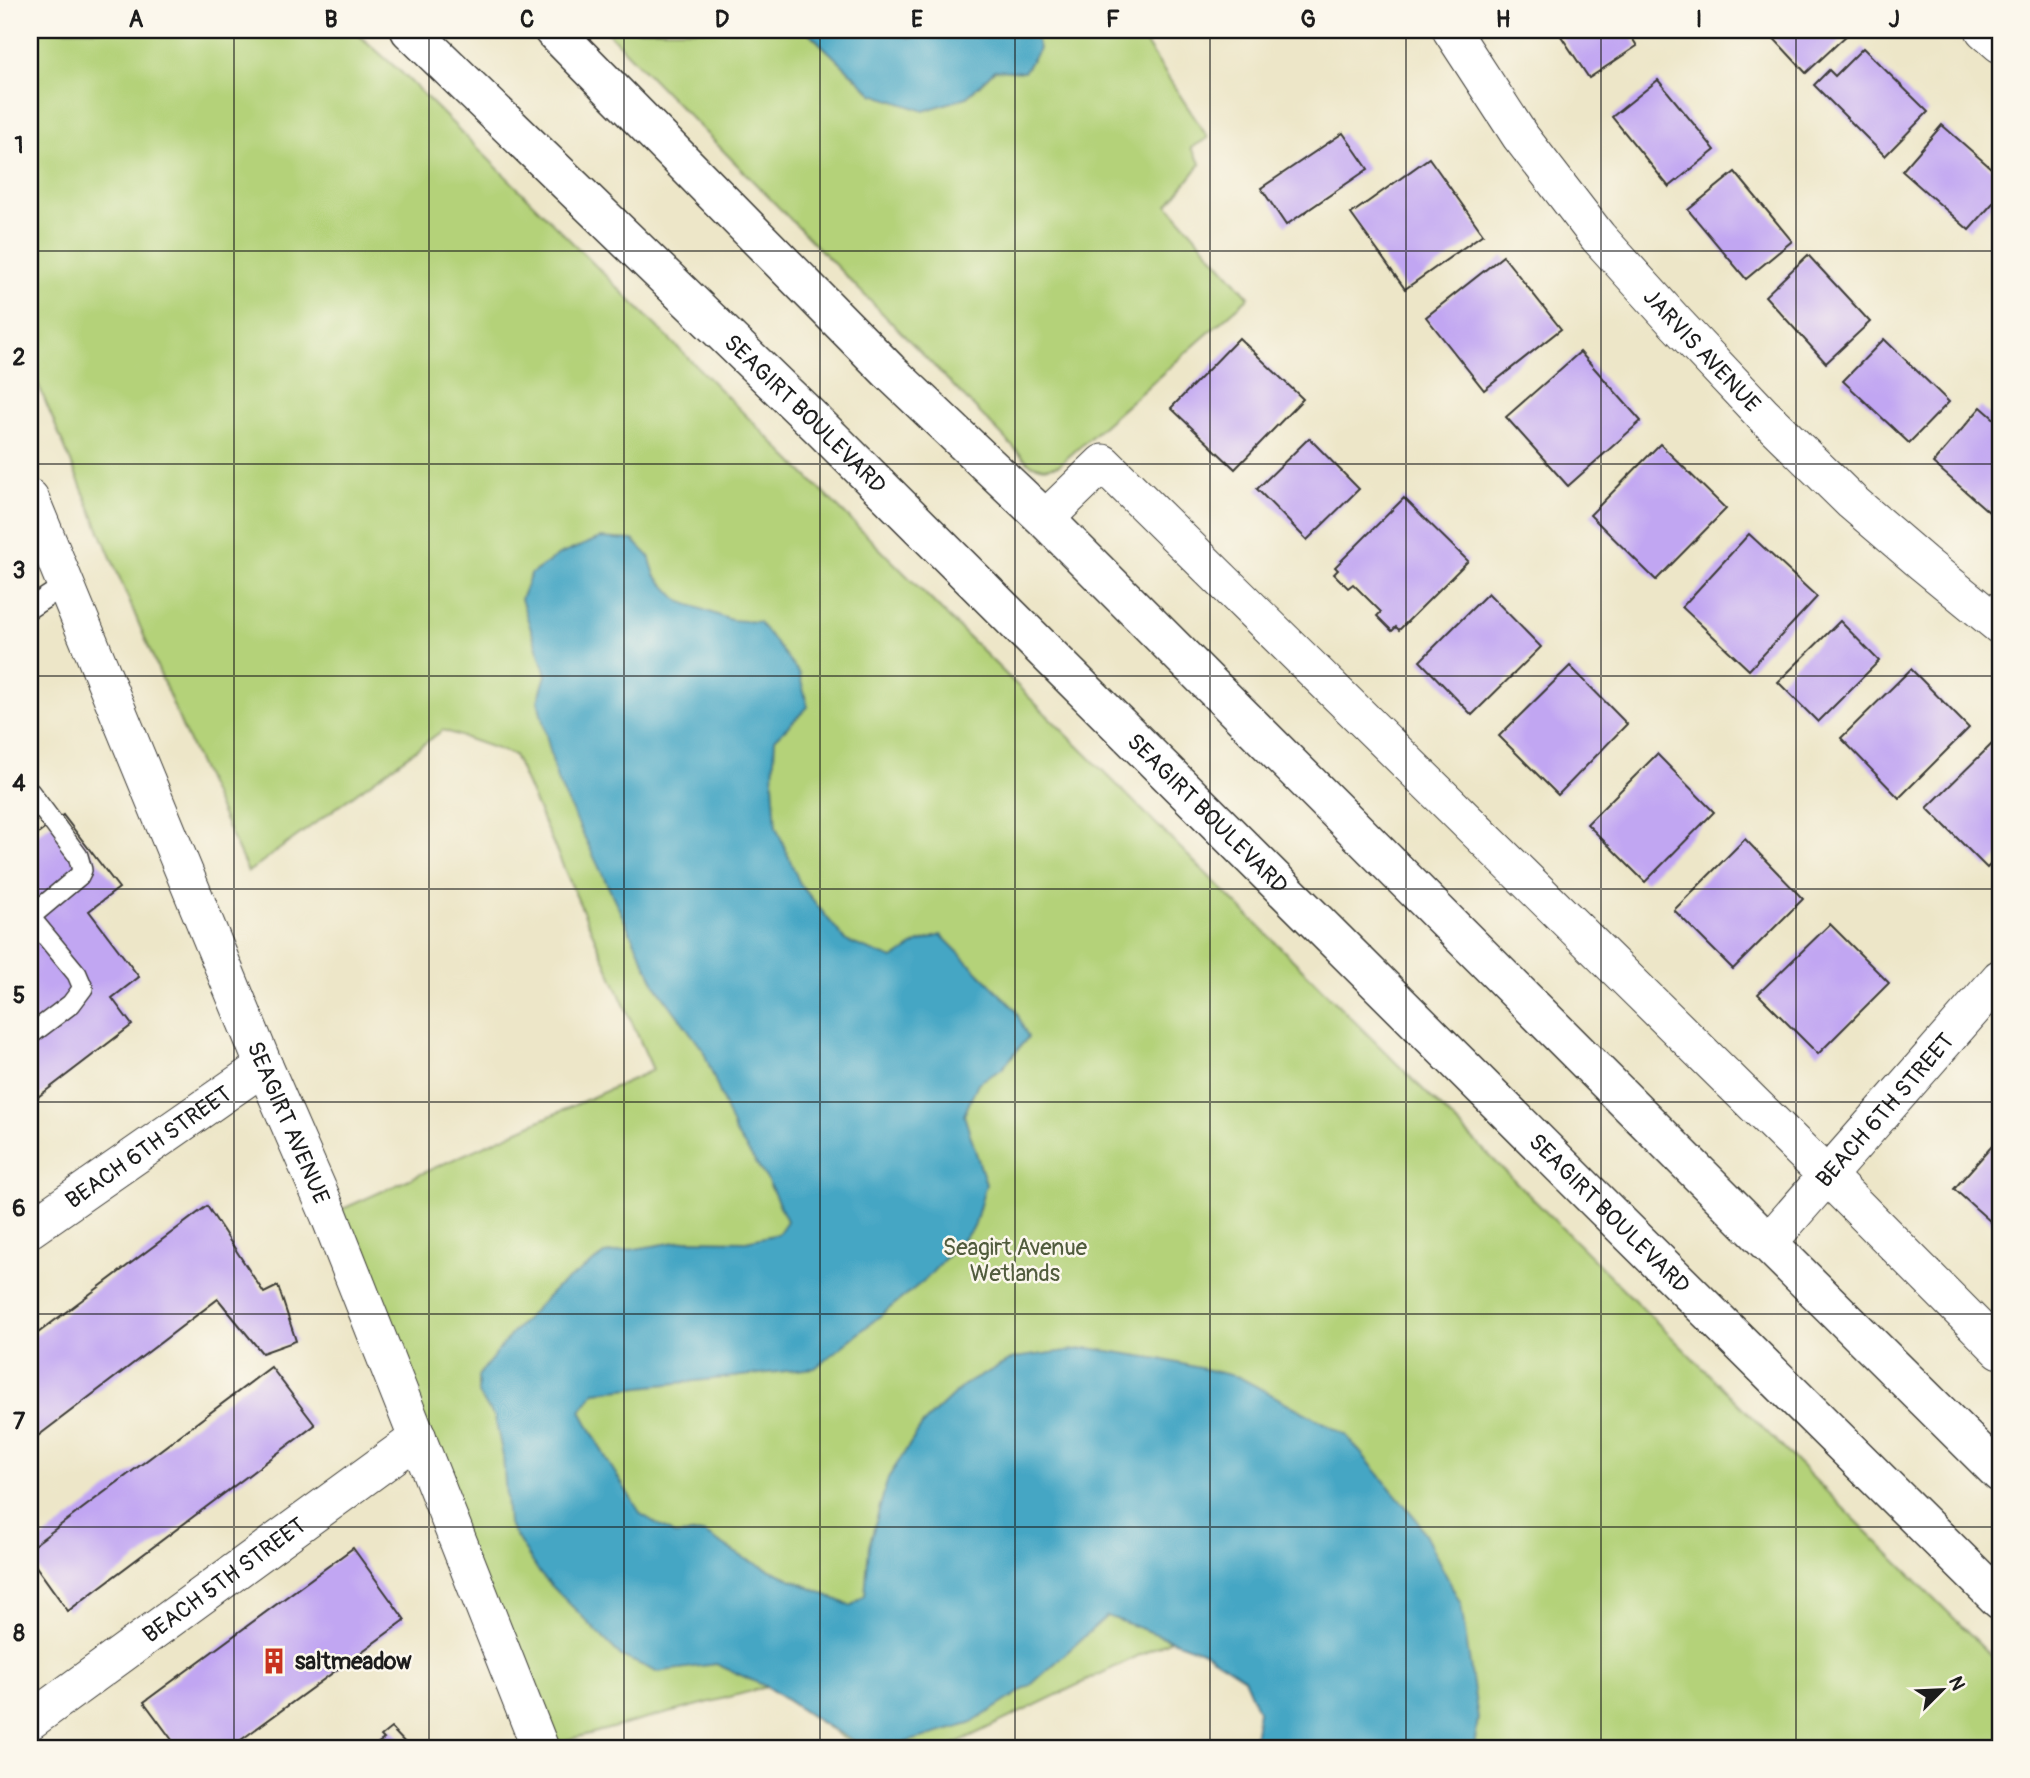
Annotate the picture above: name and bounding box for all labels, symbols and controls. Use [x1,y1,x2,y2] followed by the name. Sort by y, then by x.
[129,5,144,34] text: A
[324,5,338,34] text: B
[520,5,534,34] text: C
[715,5,729,34] text: D
[911,5,923,34] text: E
[1106,5,1120,34] text: F
[1300,5,1316,34] text: G
[1496,5,1510,34] text: H
[1696,5,1702,34] text: I
[1888,5,1900,34] text: J
[15,131,24,160] text: 1
[1637,283,1767,419] street label: JARVIS AVENUE
[718,328,892,500] street label: SEAGIRT BOULEVARD
[13,343,26,372] text: 2
[13,556,25,585] text: 3
[1121,727,1294,900] street label: SEAGIRT BOULEVARD
[12,769,26,798] text: 4
[13,981,25,1010] text: 5
[1810,1027,1960,1193] street label: BEACH 6TH STREET
[240,1037,336,1208] street label: SEAGIRT AVENUE
[60,1079,237,1215] street label: BEACH 6TH STREET
[1522,1127,1696,1300] street label: SEAGIRT BOULEVARD
[12,1194,26,1223] text: 6
[943,1233,1088,1288] park label: Seagirt Avenue Wetlands
[13,1407,26,1436] text: 7
[137,1511,312,1649] street label: BEACH 5TH STREET
[13,1619,25,1648] text: 8
[259,1646,289,1676] building icon: saltmeadow
[295,1647,412,1676] place label: saltmeadow
[1908,1656,1978,1726] north arrow
[1943,1673,1970,1694] text: N

